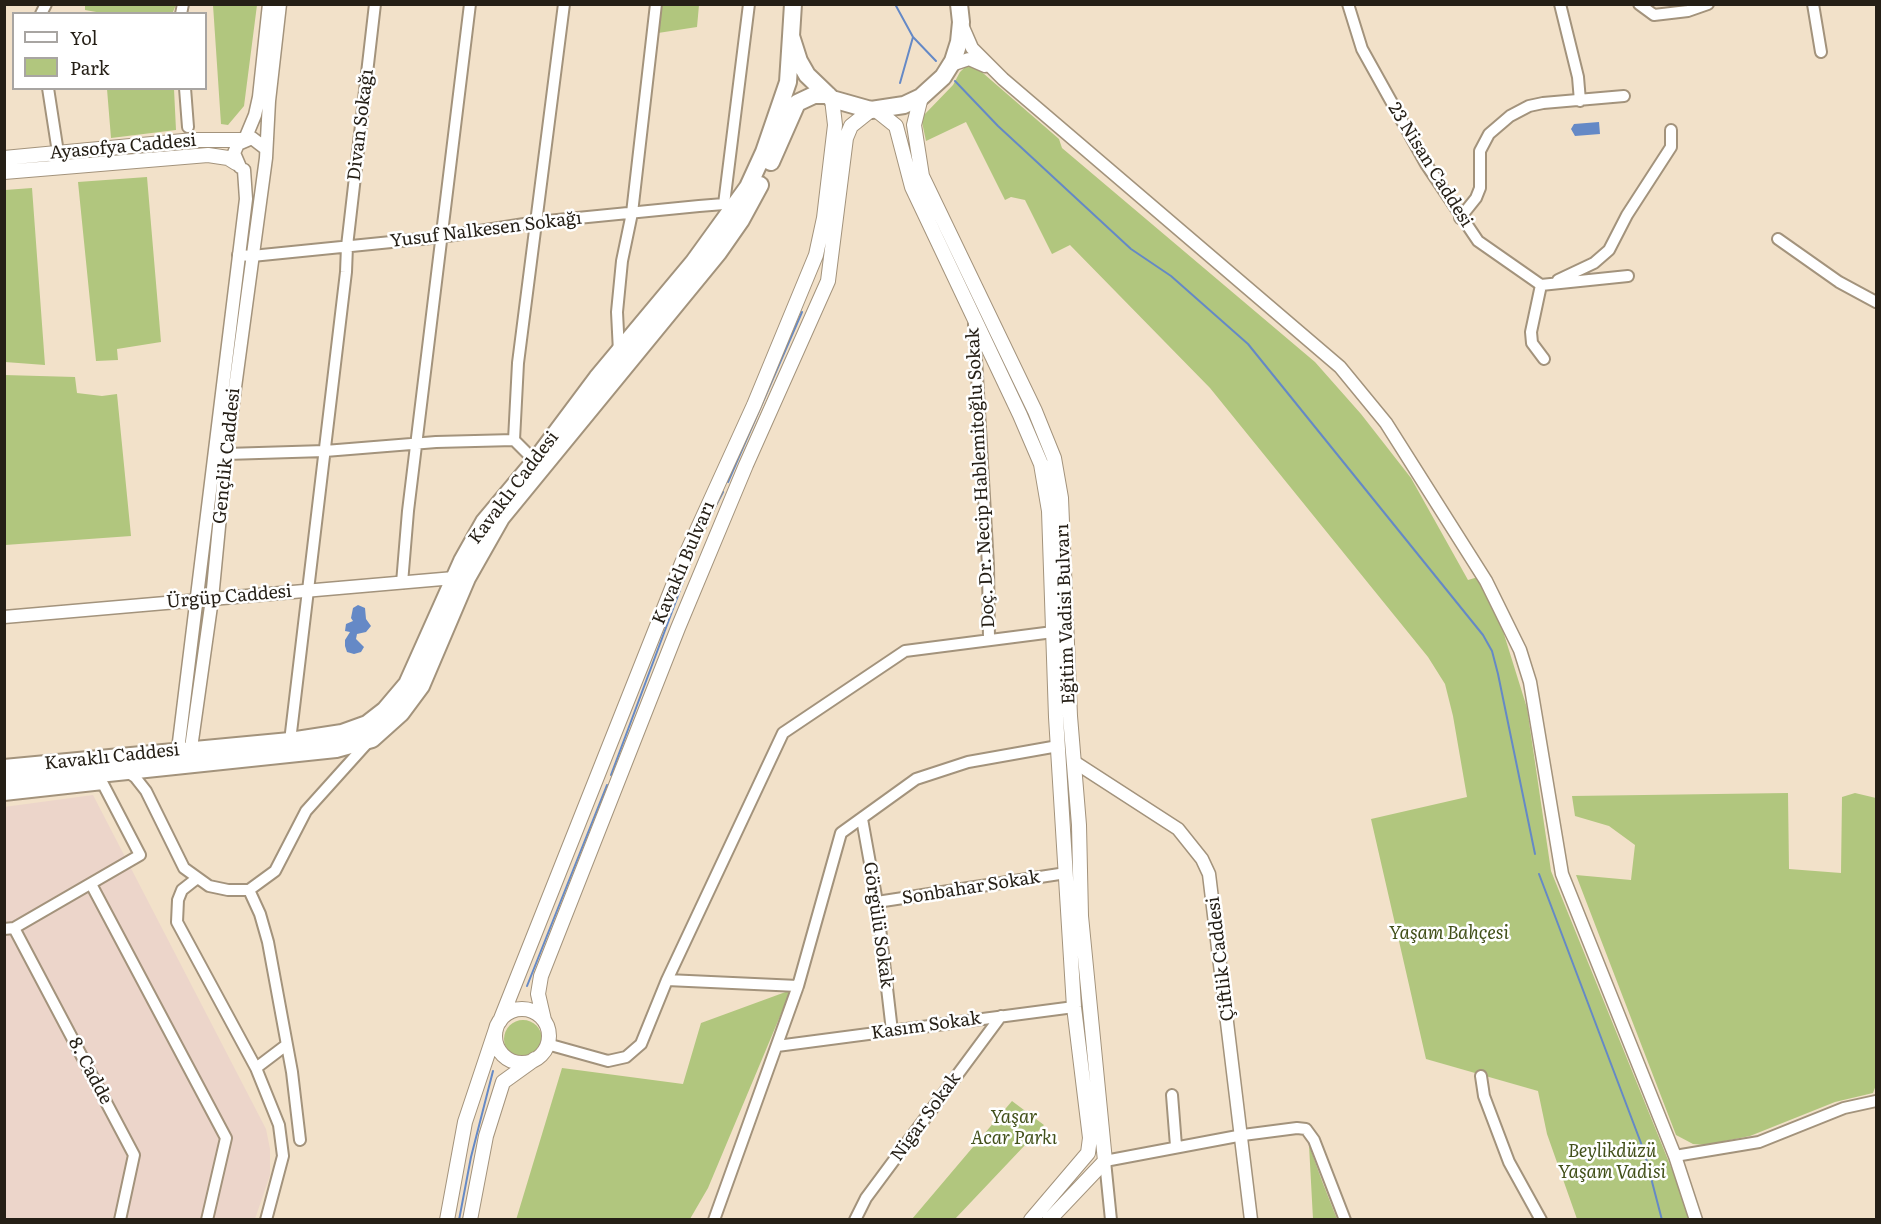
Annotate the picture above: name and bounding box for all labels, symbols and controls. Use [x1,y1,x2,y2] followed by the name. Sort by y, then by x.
[12,12,207,90] legend
[70,24,98,51] text: Yol
[70,54,109,81] text: Park
[343,68,379,182] street label: Divan Sokağı
[1383,99,1477,231] street label: 23 Nisan Caddesi
[49,130,197,164] street label: Ayasofya Caddesi
[389,208,583,252] street label: Yusuf Nalkesen Sokağı
[962,327,1000,629] street label: Doç. Dr. Necip Hablemitoğlu Sokak
[209,387,245,525] street label: Gençlik Caddesi
[465,427,563,549] street label: Kavaklı Caddesi
[648,498,720,628] street label: Kavaklı Bulvarı
[1052,523,1080,705] street label: Eğitim Vadisi Bulvarı
[165,581,293,613] street label: Ürgüp Caddesi
[43,739,181,775] street label: Kavaklı Caddesi
[858,860,898,990] street label: Görgülü Sokak
[900,866,1042,910] street label: Sonbahar Sokak
[1203,895,1239,1023] street label: Çiftlik Caddesi
[1389,923,1509,945] park label: Yaşam Bahçesi
[870,1008,982,1044] street label: Kasım Sokak
[63,1034,117,1108] street label: 8. Cadde
[887,1068,965,1166] street label: Nigar Sokak
[971,1107,1057,1150] park label: Yaşar Acar Parkı
[1558,1141,1666,1184] park label: Beylikdüzü Yaşam Vadisi

